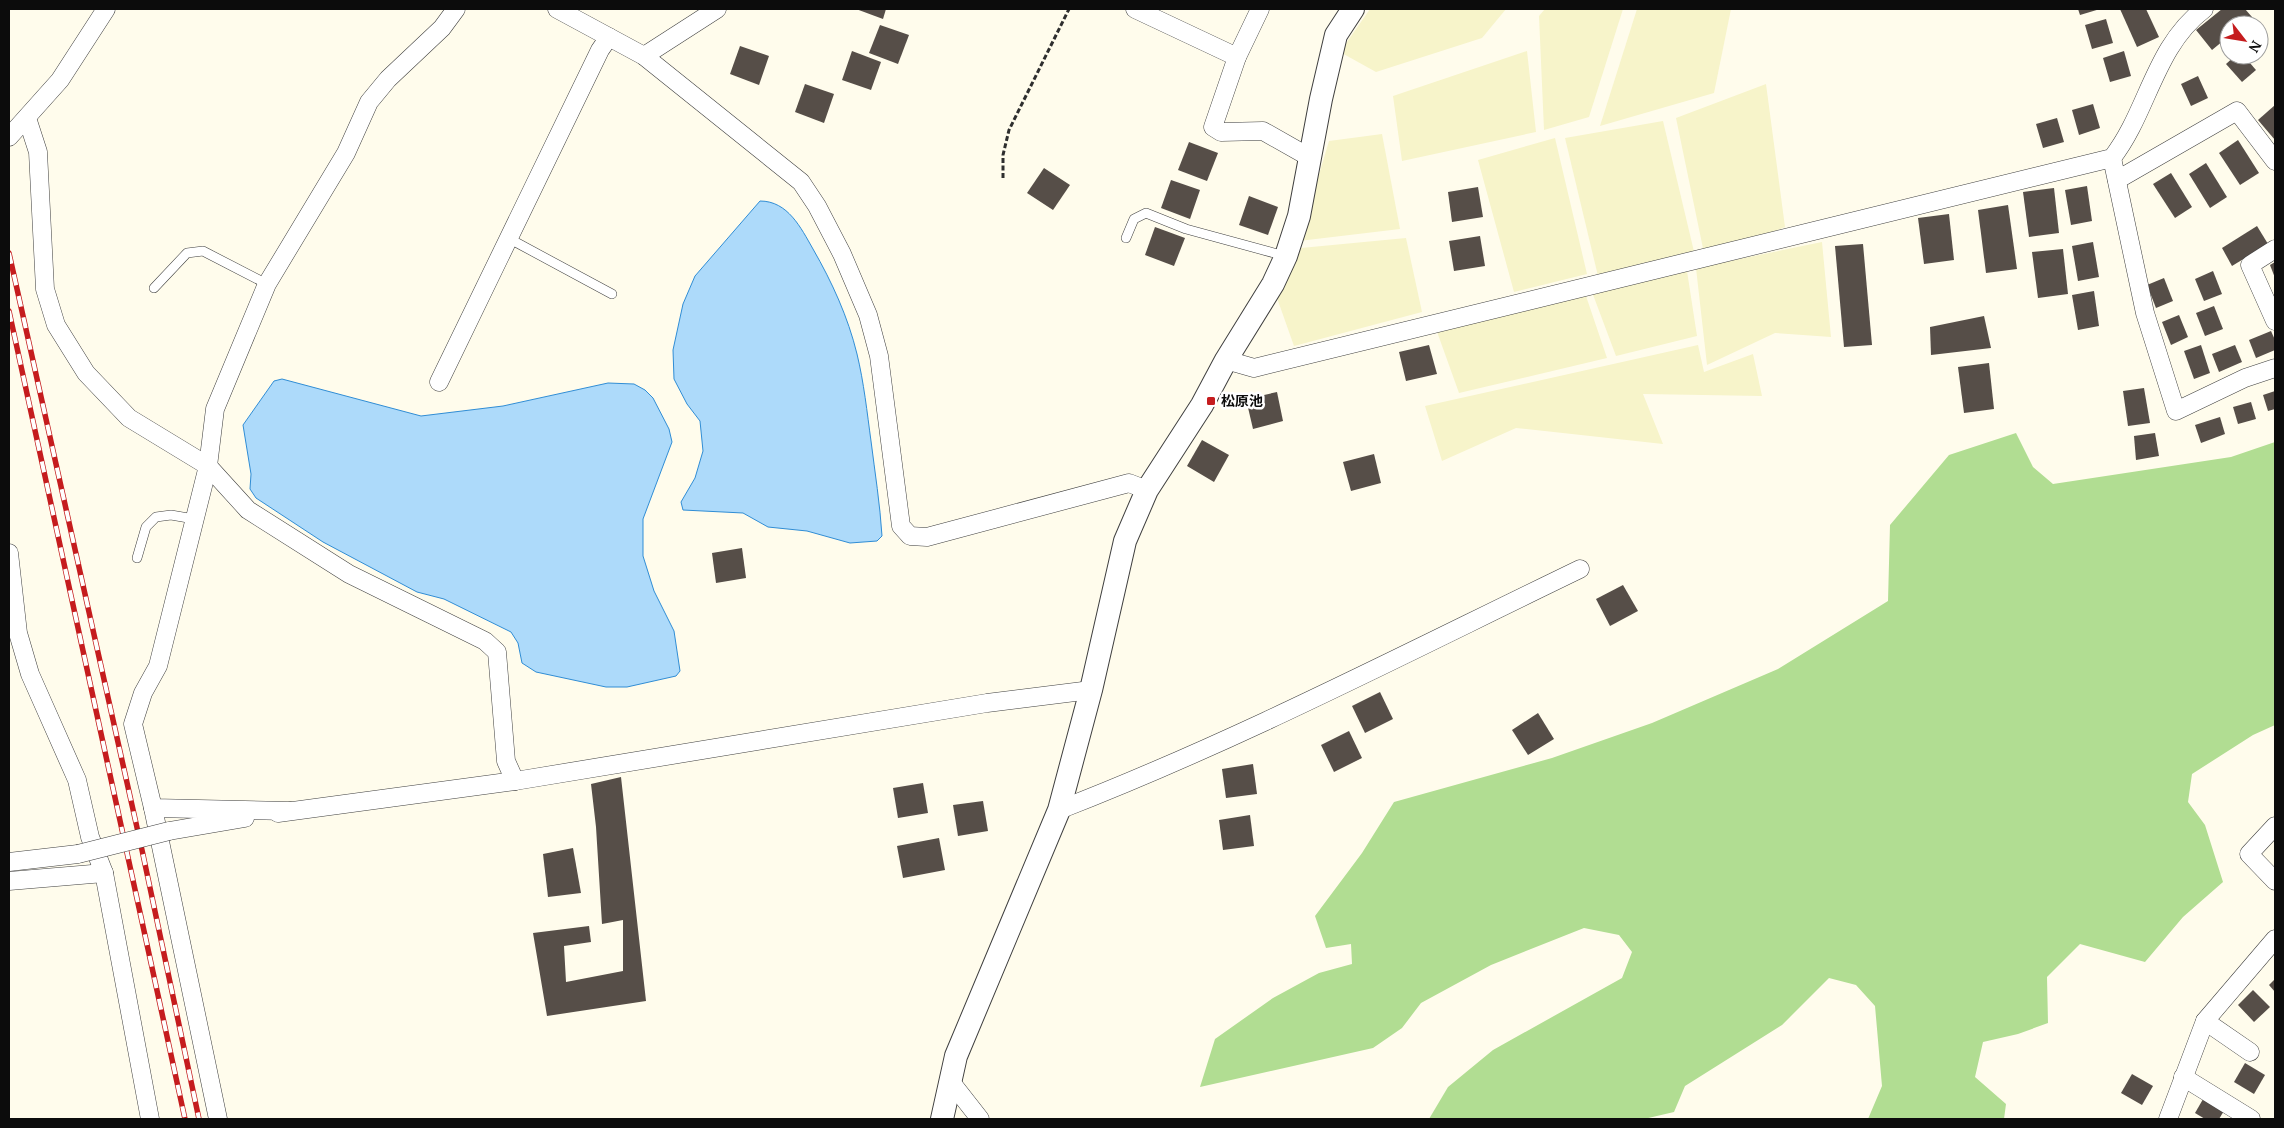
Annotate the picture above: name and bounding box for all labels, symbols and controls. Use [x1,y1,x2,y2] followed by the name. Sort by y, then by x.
[2219,15,2269,65] north arrow
[2244,38,2266,57] text: N
[1221,391,1263,410] place label: 松原池
[1205,395,1217,407] marker: 松原池

